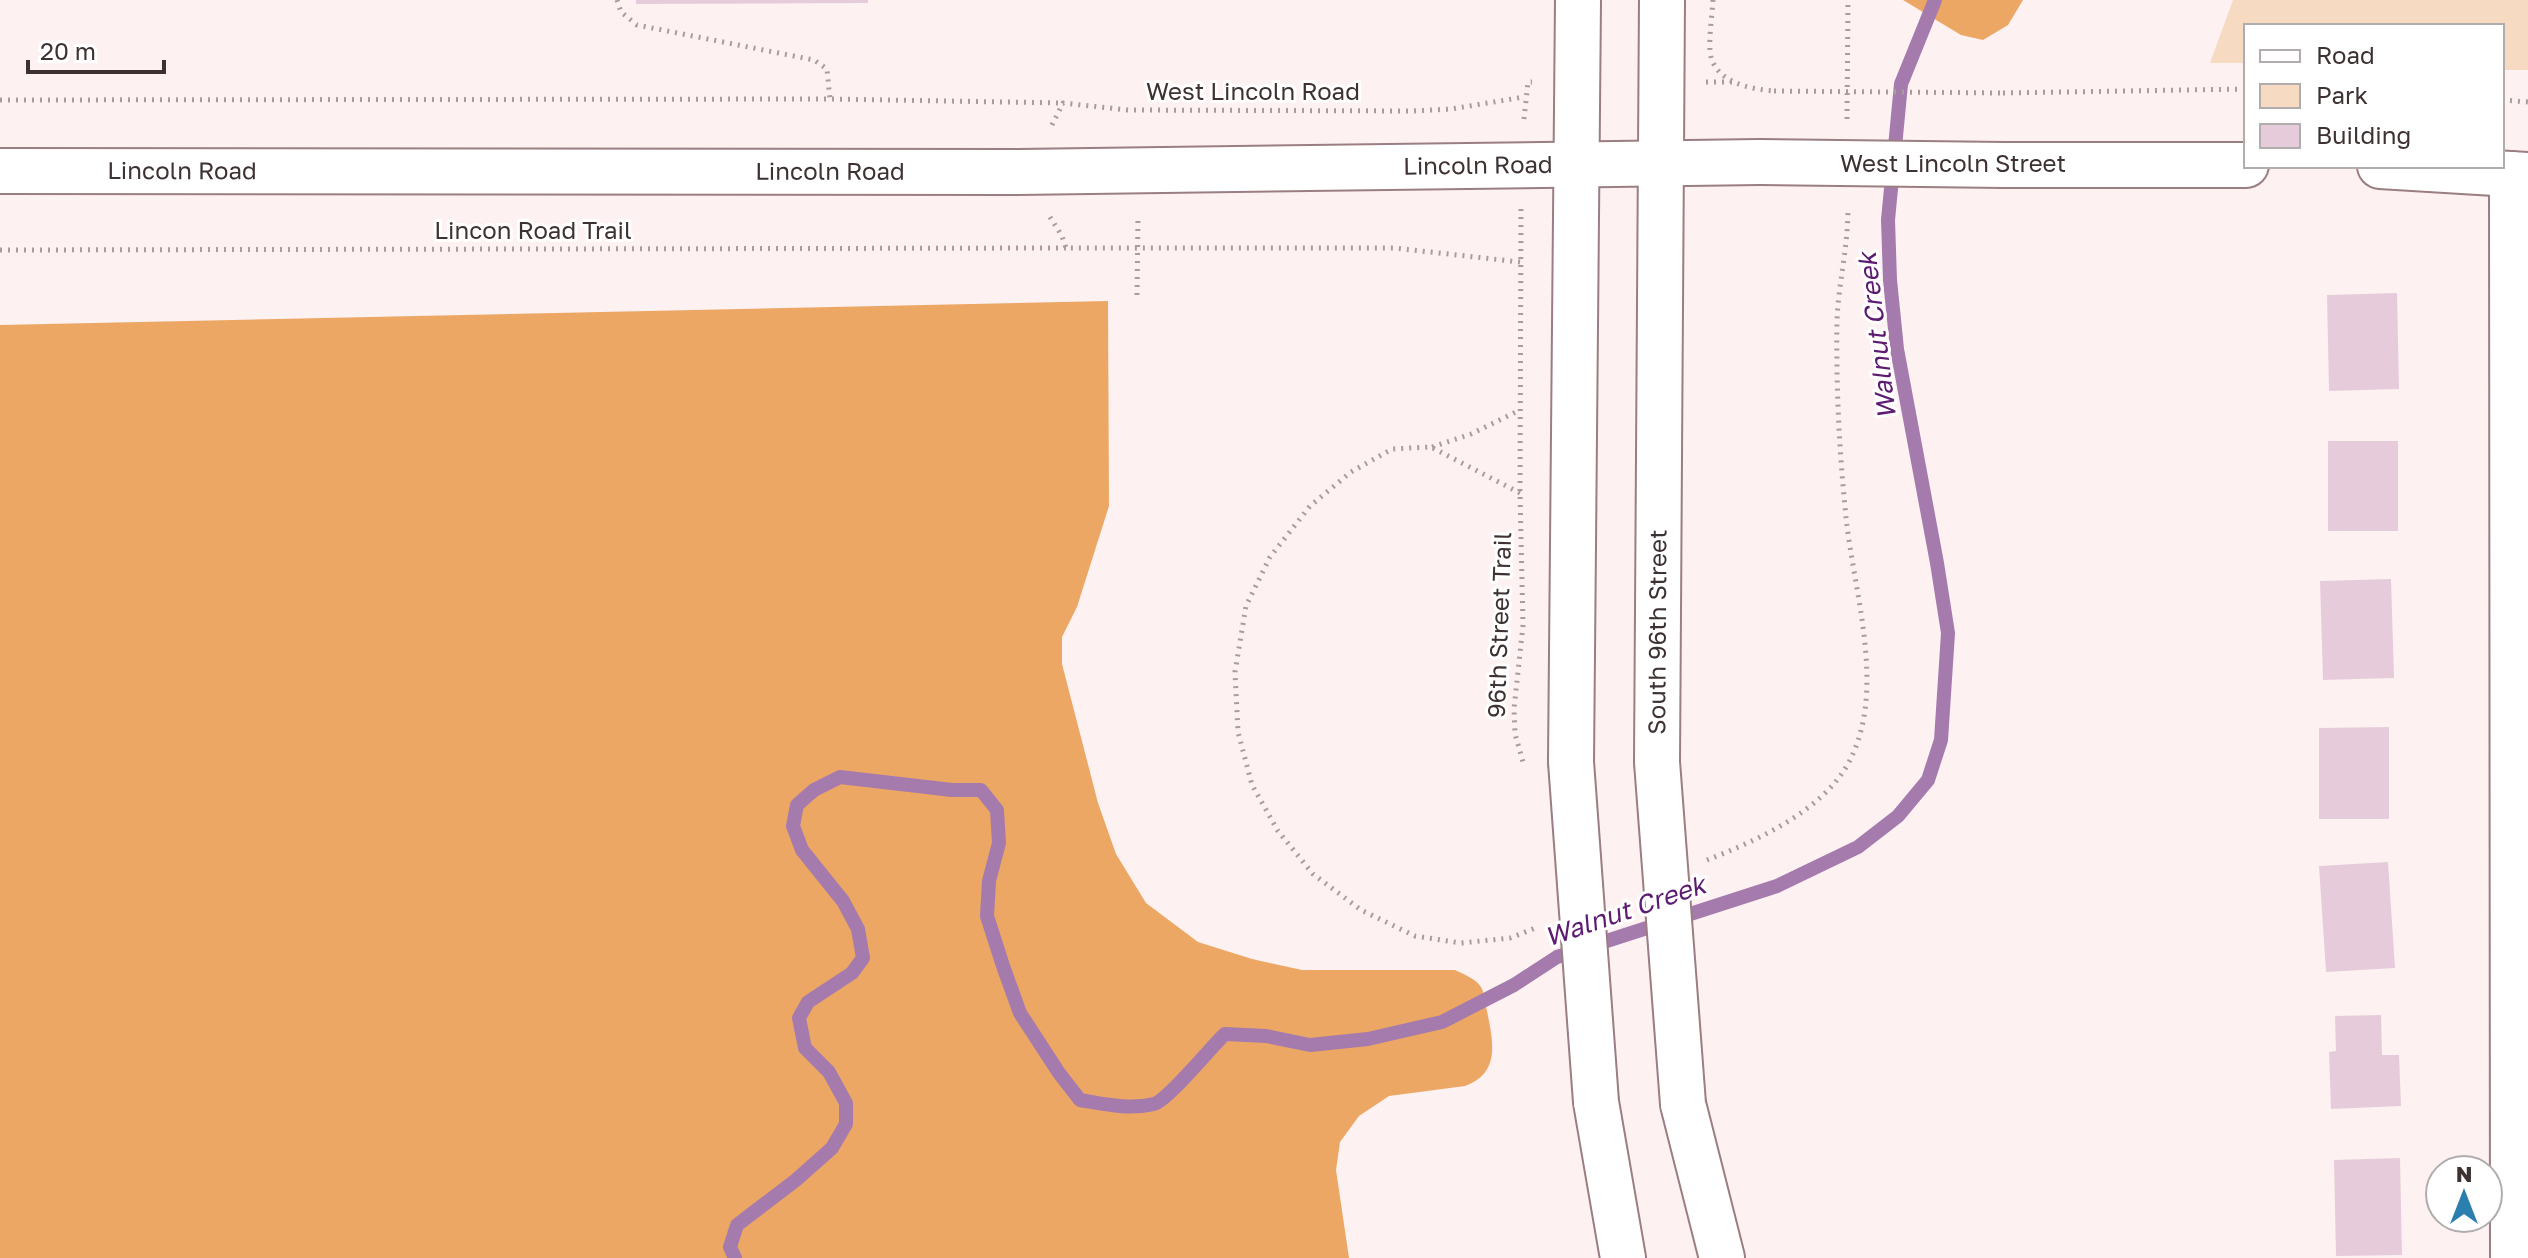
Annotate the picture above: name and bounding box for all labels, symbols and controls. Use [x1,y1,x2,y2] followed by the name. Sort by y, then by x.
[28,24,164,74] scale bar
[2244,24,2504,168] legend
[40,36,96,65] text: 20 m
[2316,40,2375,69] text: Road
[1146,76,1360,105] street label: West Lincoln Road
[2316,80,2368,109] text: Park
[2316,120,2411,149] text: Building
[1840,148,2066,177] street label: West Lincoln Street
[1403,149,1553,180] street label: Lincoln Road
[107,155,257,184] street label: Lincoln Road
[755,156,905,185] street label: Lincoln Road
[434,215,632,244] street label: Lincon Road Trail
[1851,249,1902,421] water label: Walnut Creek
[1641,529,1672,735] street label: South 96th Street
[1481,532,1516,718] street label: 96th Street Trail
[1540,868,1711,953] water label: Walnut Creek
[2424,1154,2504,1234] north arrow
[2456,1160,2472,1187] text: N

